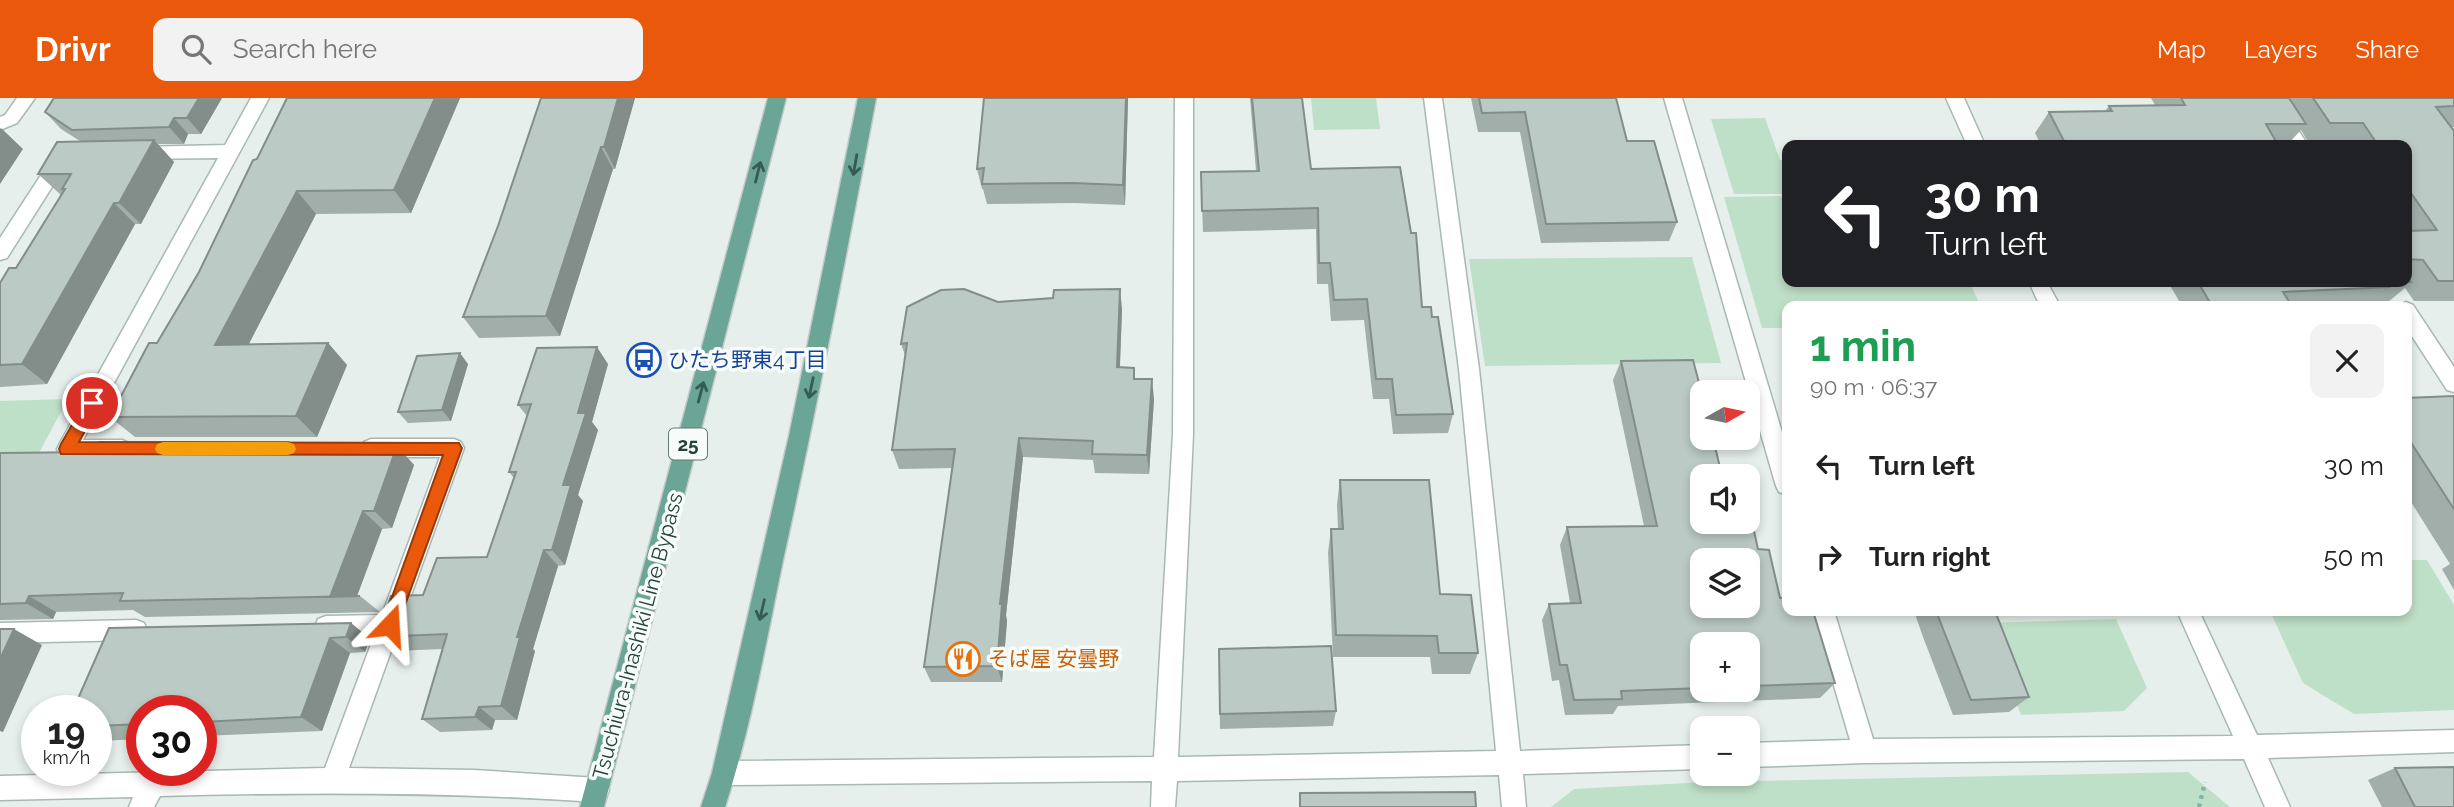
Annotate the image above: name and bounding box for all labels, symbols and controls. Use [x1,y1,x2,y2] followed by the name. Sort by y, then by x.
[153,18,643,81] search box
[35,30,111,69] text: Drivr
[177,30,215,68] icon: search
[233,34,377,64] text: Search here
[2157,35,2206,64] text: Map
[2244,35,2317,64] text: Layers
[2355,35,2419,64] text: Share
[848,153,861,176] one-way arrow
[752,161,765,184] one-way arrow
[1925,166,2040,223] text: 30 m
[1810,168,1901,259] icon: left
[1925,225,2047,262] text: Turn left
[1810,322,1916,371] text: 1 min
[2310,324,2384,398] button: close
[625,341,663,379] bus stop icon: ひたち野東4丁目
[668,347,826,372] place label: ひたち野東4丁目
[62,373,122,433] pin
[1810,373,1937,400] text: 90 m · 06:37
[804,376,817,399] one-way arrow
[1690,380,1760,450] north arrow
[1690,380,1760,786] map controls
[695,382,708,404] one-way arrow
[73,384,111,422] icon: arrive
[669,428,707,460] road number: 25
[1810,447,1848,485] icon: left
[1869,451,1975,481] text: Turn left
[2324,451,2384,481] text: 30 m
[1690,464,1760,534] button: sound
[587,490,688,782] street label: Tsuchiura-Inashiki Line Bypass
[1810,538,1848,576] icon: right
[1869,542,1990,572] text: Turn right
[2323,542,2384,572] text: 50 m
[1690,548,1760,618] button: layers
[353,588,427,662] position arrow
[755,599,768,621] one-way arrow
[1690,632,1760,702] button: +
[944,640,982,678] restaurant icon: そば屋 安曇野
[988,646,1119,671] place label: そば屋 安曇野
[126,695,217,786] speed limit sign: 30
[48,711,85,752] text: 19
[1690,716,1760,786] button: −
[43,747,90,768] text: km/h

